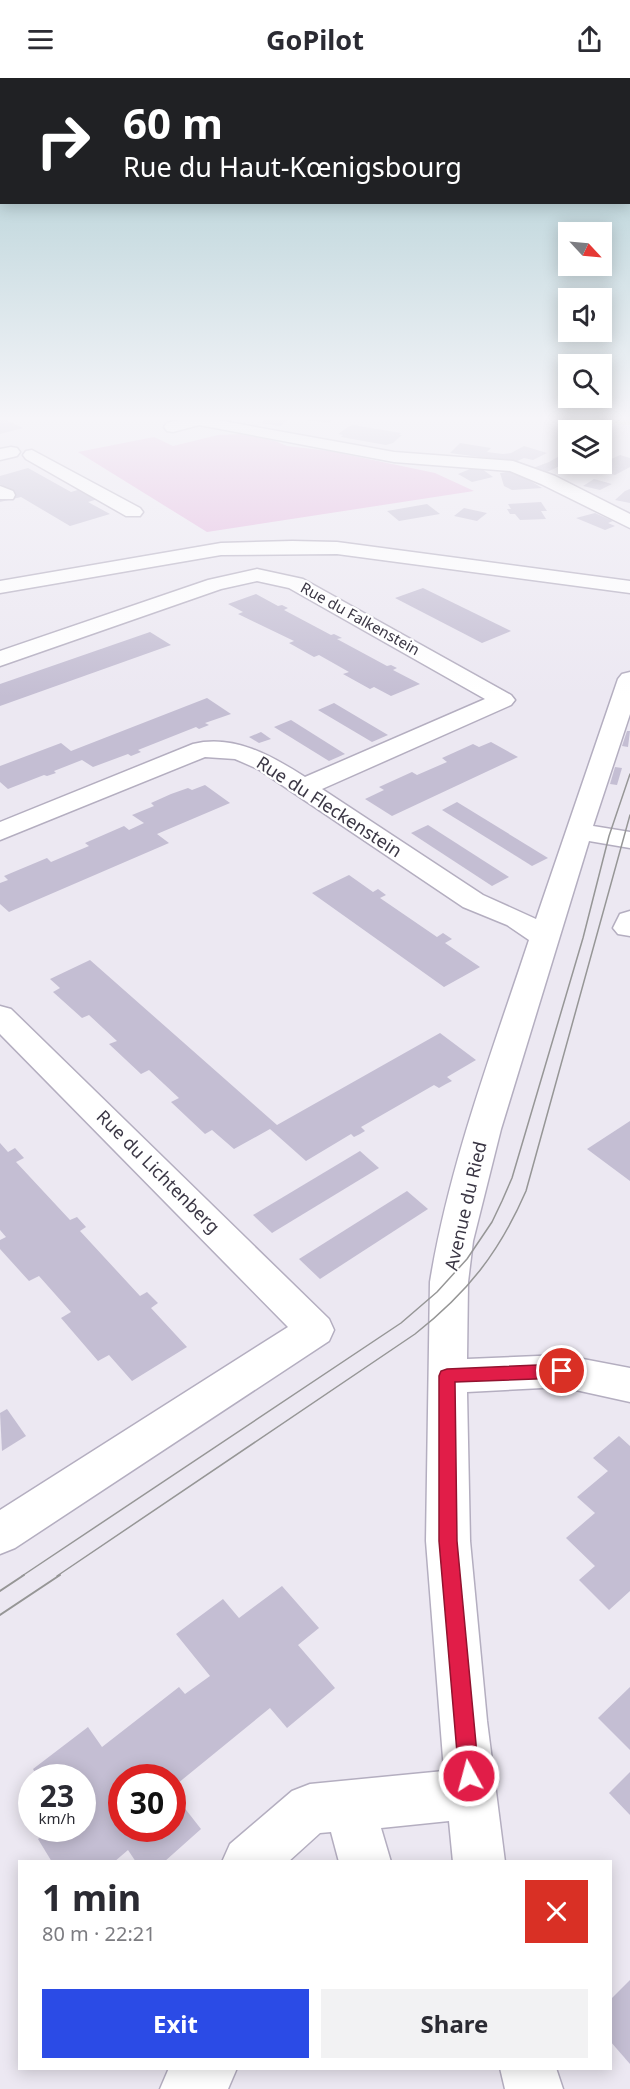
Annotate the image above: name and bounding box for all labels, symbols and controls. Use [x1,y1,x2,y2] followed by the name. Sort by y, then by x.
[266,21,364,58] text: GoPilot
[24,23,57,56] icon: menu
[573,23,606,56] icon: share
[123,94,223,151] text: 60 m
[24,102,102,180] icon: right
[123,148,462,185] text: Rue du Haut-Kœnigsbourg
[558,222,612,276] north arrow
[558,222,612,474] map controls
[558,288,612,342] button: sound
[558,354,612,408] button: search
[558,420,612,474] button: layers
[297,577,424,659] street label: Rue du Falkenstein
[252,750,407,862] street label: Rue du Fleckenstein
[92,1104,226,1238] street label: Rue du Lichtenberg
[439,1139,492,1273] street label: Avenue du Ried
[536,1345,587,1396] pin
[545,1354,578,1387] icon: arrive
[437,1744,501,1808] position arrow
[108,1764,186,1842] speed limit sign: 30
[40,1775,74,1816] text: 23
[39,1808,75,1828] text: km/h
[42,1873,141,1922] text: 1 min
[525,1880,588,1943] button: close
[42,1920,156,1947] text: 80 m · 22:21
[42,1989,309,2058] button: Exit
[321,1989,588,2058] button: Share

